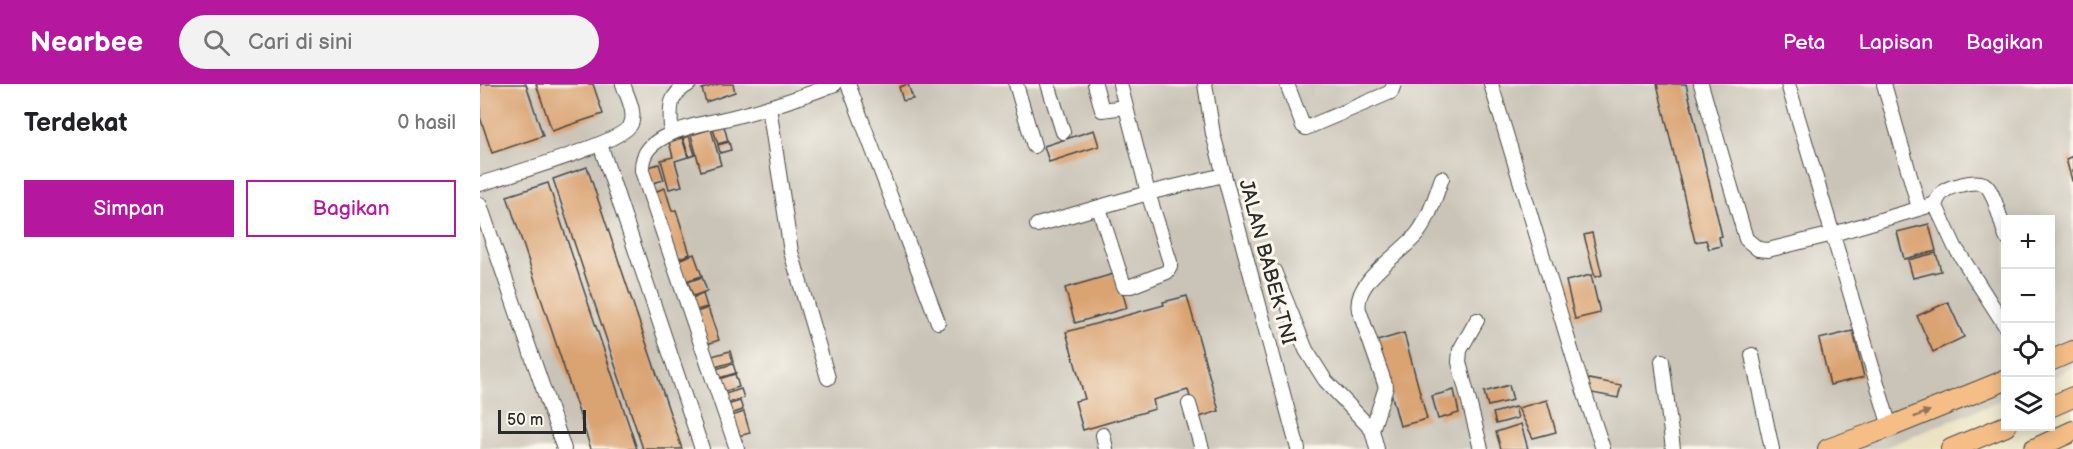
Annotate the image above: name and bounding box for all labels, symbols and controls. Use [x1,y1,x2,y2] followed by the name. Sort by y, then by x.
[179,15,599,69] search box
[30,26,143,59] text: Nearbee
[200,26,233,59] icon: search
[248,29,352,56] text: Cari di sini
[1783,30,1825,55] text: Peta
[1858,30,1933,55] text: Lapisan
[1966,30,2043,55] text: Bagikan
[24,108,127,139] text: Terdekat
[397,111,456,135] text: 0 hasil
[1233,177,1301,347] street label: JALAN BABEK TNI
[24,180,234,237] button: Simpan
[246,180,456,237] button: Bagikan
[2001,215,2055,431] map controls
[2001,215,2055,269] button: +
[2001,269,2055,323] button: −
[2001,323,2055,377] button: locate
[2001,377,2055,431] button: layers
[498,407,586,434] scale bar
[1913,409,1931,418] one-way arrow
[507,411,543,430] text: 50 m

